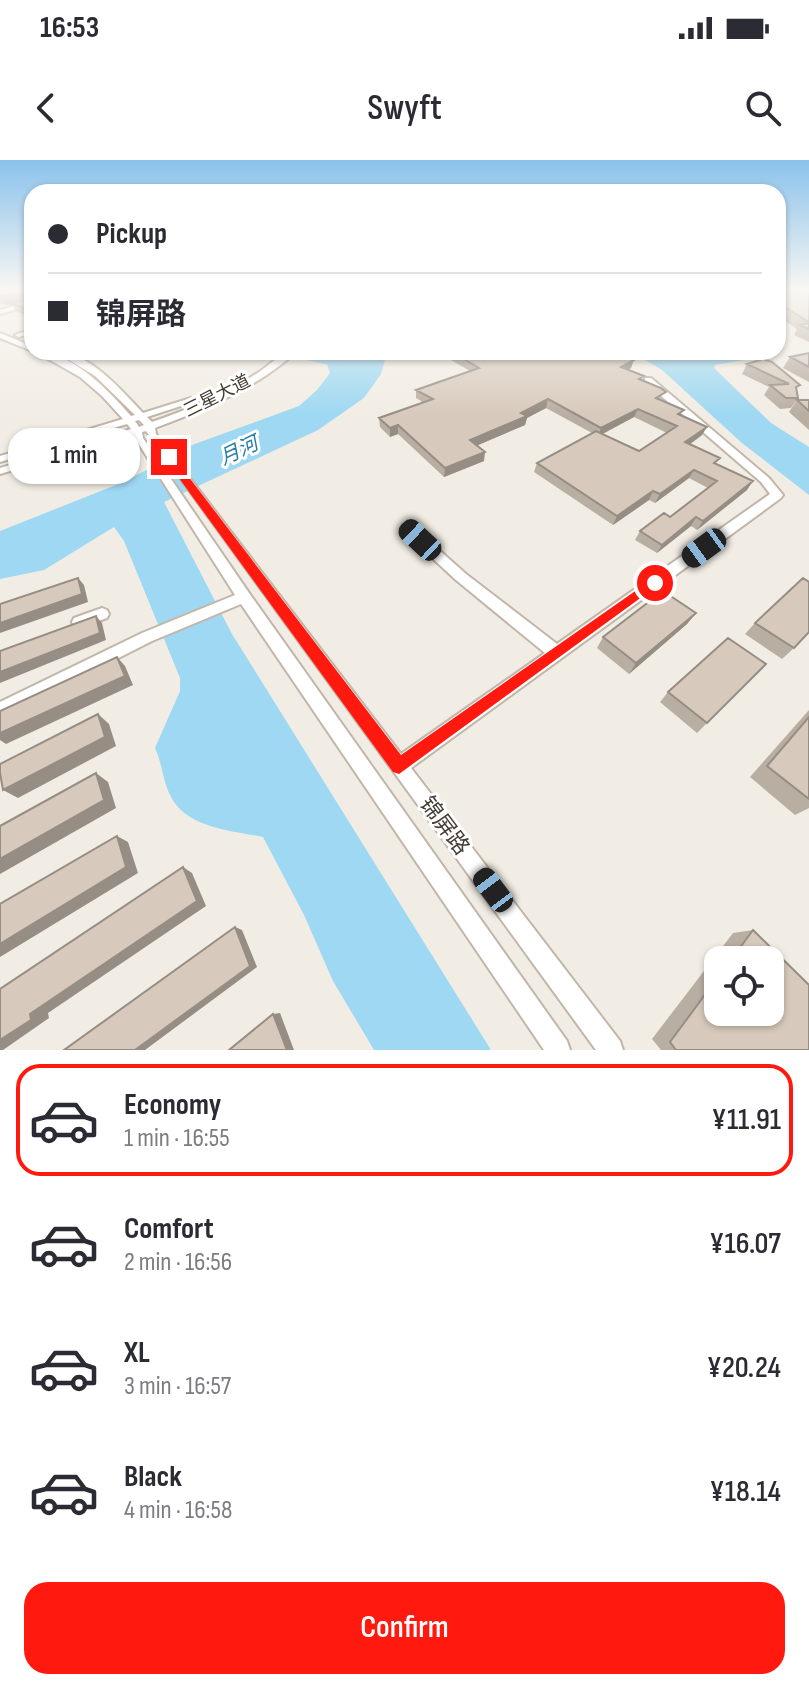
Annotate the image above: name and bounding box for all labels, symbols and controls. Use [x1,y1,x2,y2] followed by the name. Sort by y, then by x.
[40,10,99,46] text: 16:53
[24,86,68,130] icon: back
[741,86,785,130] icon: search
[367,87,442,130] text: Swyft
[96,216,167,252] text: Pickup
[96,297,186,333] text: 锦屏路
[180,370,254,422] street label: 三星大道
[9,429,141,485] callout: 1 min
[216,430,266,470] water label: 月河
[151,439,187,475] route end
[50,440,98,471] text: 1 min
[394,515,446,565] car
[678,524,730,572] car
[637,565,673,601] route start
[413,792,475,860] street label: 锦屏路
[469,864,517,916] car
[704,946,784,1026] map controls
[704,946,784,1026] button: locate
[28,1084,100,1156] icon: car
[124,1087,221,1123] text: Economy
[712,1102,781,1138] text: ¥11.91
[124,1123,230,1154] text: 1 min · 16:55
[28,1208,100,1280] icon: car
[124,1211,214,1247] text: Comfort
[709,1226,781,1262] text: ¥16.07
[124,1247,232,1278] text: 2 min · 16:56
[28,1332,100,1404] icon: car
[124,1335,150,1371] text: XL
[707,1350,781,1386] text: ¥20.24
[124,1371,231,1402] text: 3 min · 16:57
[28,1456,100,1528] icon: car
[124,1459,182,1495] text: Black
[710,1474,781,1510] text: ¥18.14
[124,1495,232,1526] text: 4 min · 16:58
[24,1582,785,1674] button: Confirm

